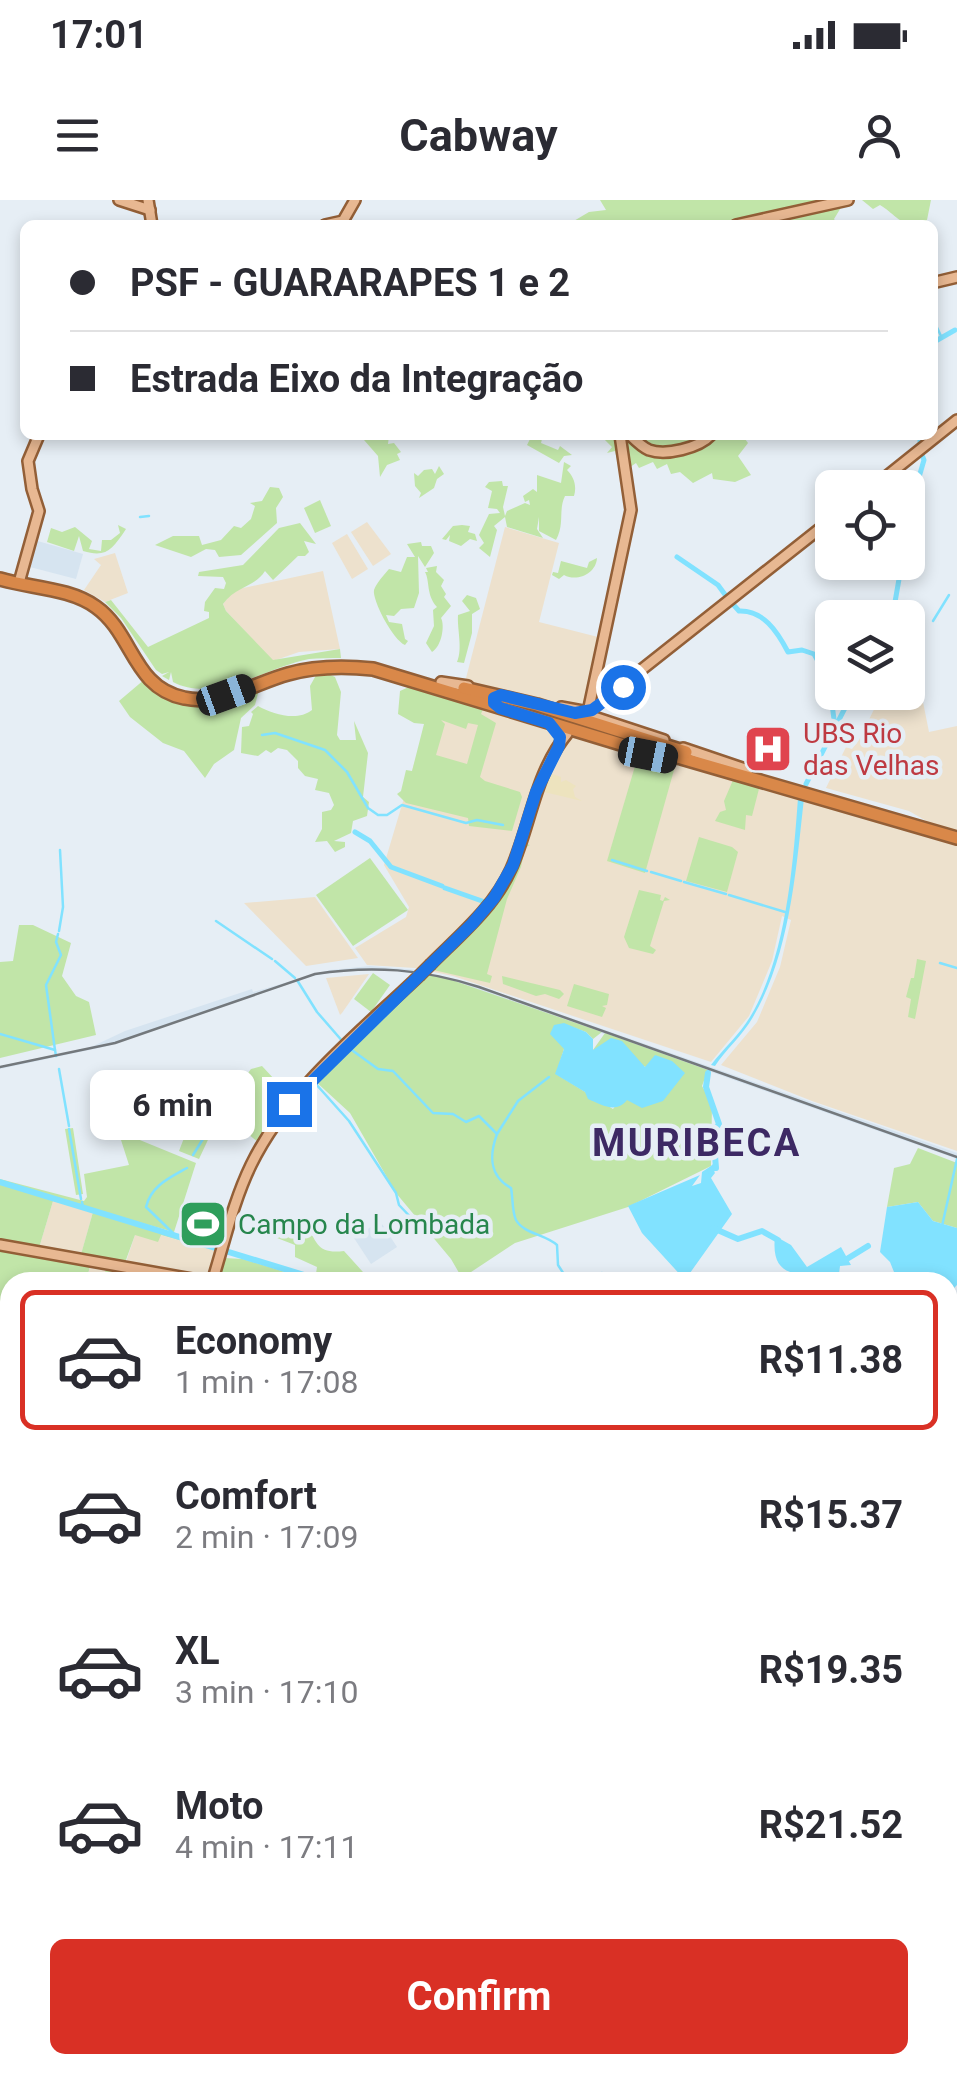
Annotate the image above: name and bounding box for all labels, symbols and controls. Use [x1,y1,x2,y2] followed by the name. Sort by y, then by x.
[50,13,148,57] text: 17:01
[50,108,105,163] icon: menu
[852,108,907,163] icon: person
[399,109,558,162] text: Cabway
[130,261,570,305] text: PSF - GUARARAPES 1 e 2
[130,357,584,401] text: Estrada Eixo da Integração
[815,470,925,710] map controls
[815,470,925,580] button: locate
[815,600,925,710] button: layers
[601,665,646,710] route start
[193,671,259,719] car
[803,717,939,782] place label: UBS Rio das Velhas
[742,723,794,775] hospital icon: UBS Rio das Velhas
[616,735,680,775] car
[89,1069,254,1139] callout: 6 min
[267,1082,312,1127] route end
[132,1086,213,1124] text: 6 min
[592,1121,802,1165] district label: MURIBECA
[177,1198,229,1250] sports icon: Campo da Lombada
[238,1208,490,1241] place label: Campo da Lombada
[55,1315,145,1405] icon: car
[175,1319,332,1363] text: Economy
[759,1338,903,1382] text: R$11.38
[175,1363,358,1401] text: 1 min · 17:08
[55,1470,145,1560] icon: car
[175,1474,317,1518] text: Comfort
[759,1493,903,1537] text: R$15.37
[175,1518,358,1556] text: 2 min · 17:09
[55,1625,145,1715] icon: car
[175,1629,220,1673] text: XL
[759,1648,903,1692] text: R$19.35
[175,1673,358,1711] text: 3 min · 17:10
[55,1780,145,1870] icon: car
[175,1784,264,1828] text: Moto
[759,1803,903,1847] text: R$21.52
[175,1828,358,1866] text: 4 min · 17:11
[50,1939,908,2054] button: Confirm

